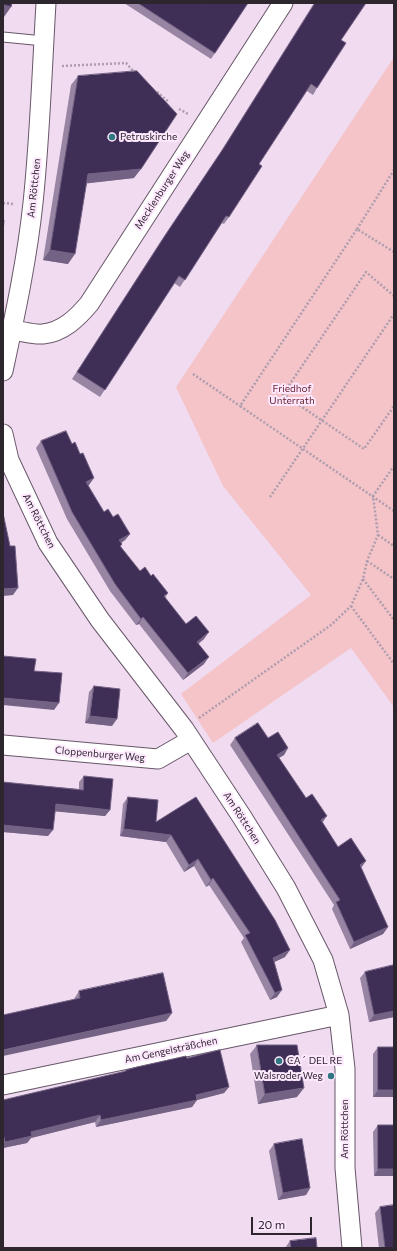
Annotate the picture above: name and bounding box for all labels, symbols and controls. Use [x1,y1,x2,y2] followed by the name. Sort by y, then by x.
[120,131,177,143] place label: Petruskirche
[107,132,117,142] marker: Petruskirche
[132,149,192,231] street label: Mecklenburger Weg
[25,158,43,218] street label: Am Röttchen
[269,383,315,406] park label: Friedhof Unterrath
[20,492,58,550] street label: Am Röttchen
[54,744,146,764] street label: Cloppenburger Weg
[221,790,263,846] street label: Am Röttchen
[124,1034,218,1066] street label: Am Gengelsträßchen
[287,1055,342,1067] place label: CA´ DEL RE
[274,1056,284,1066] marker: CA´ DEL RE
[254,1070,323,1082] place label: Walsroder Weg
[326,1071,336,1081] marker: Walsroder Weg
[339,1099,351,1159] street label: Am Röttchen
[253,1209,314,1235] scale bar
[258,1217,285,1231] text: 20 m

